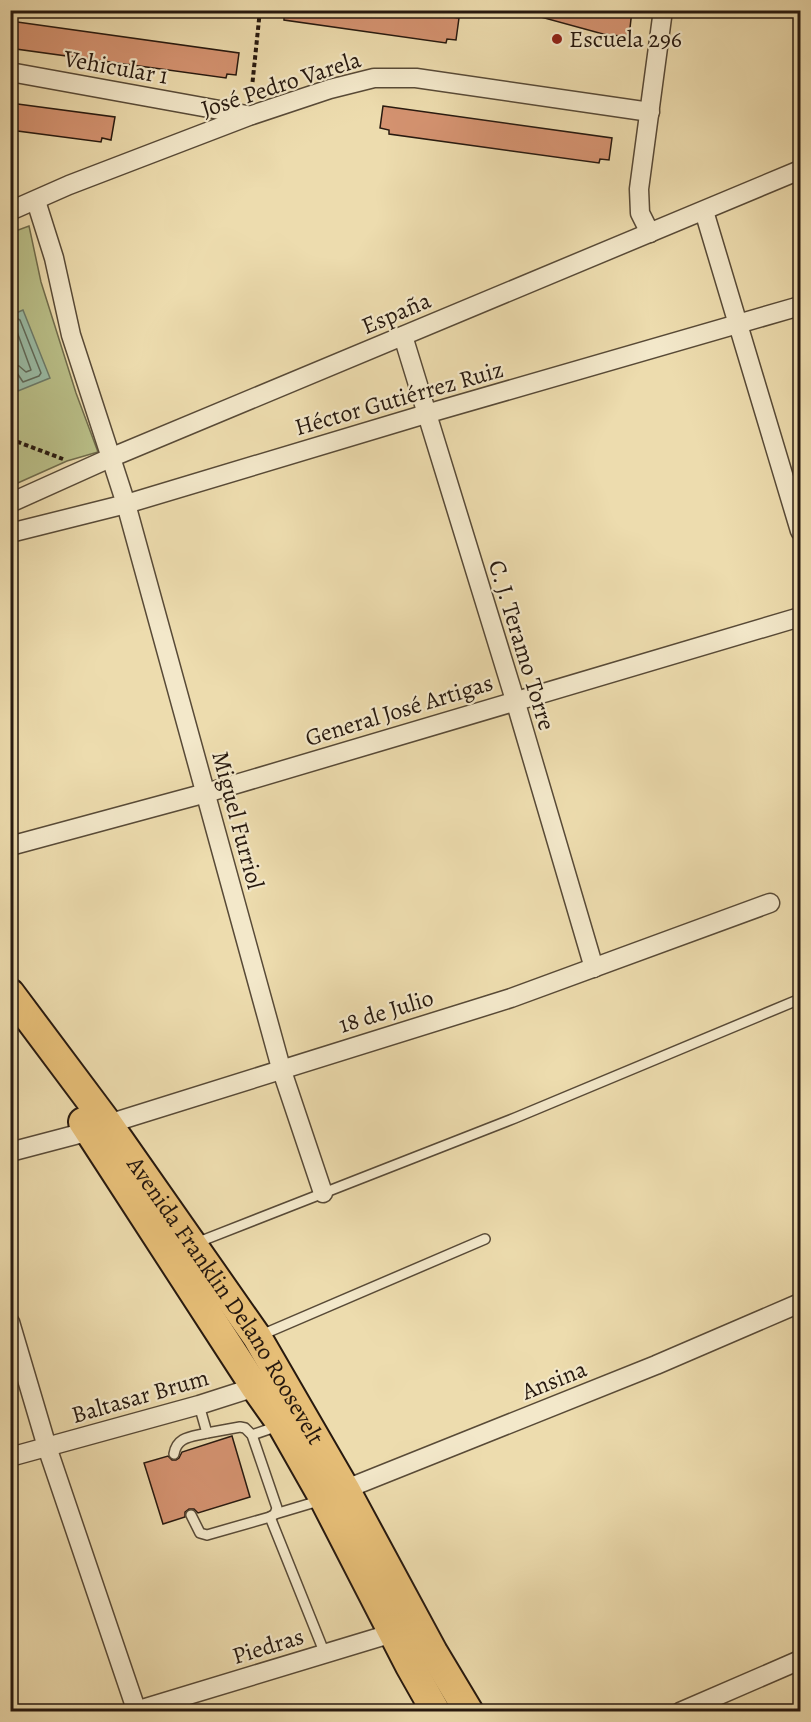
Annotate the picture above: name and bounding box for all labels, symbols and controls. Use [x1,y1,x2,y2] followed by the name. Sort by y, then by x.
[569,23,682,55] place label: Escuela 296
[550,32,564,46] marker: Escuela 296
[60,42,171,92] street label: Vehicular 1
[197,43,366,125] street label: José Pedro Varela
[356,284,436,342] street label: España
[291,353,507,443] street label: Héctor Gutiérrez Ruiz
[481,556,563,734] street label: C. J. Teramo Torre
[301,666,497,754] street label: General José Artigas
[204,748,272,893] street label: Miguel Furriol
[335,981,437,1041] street label: 18 de Julio
[119,1149,332,1450] street label: Avenida Franklin Delano Roosevelt
[516,1352,592,1408] street label: Ansina
[68,1361,212,1431] street label: Baltasar Brum
[228,1620,308,1672] street label: Piedras

